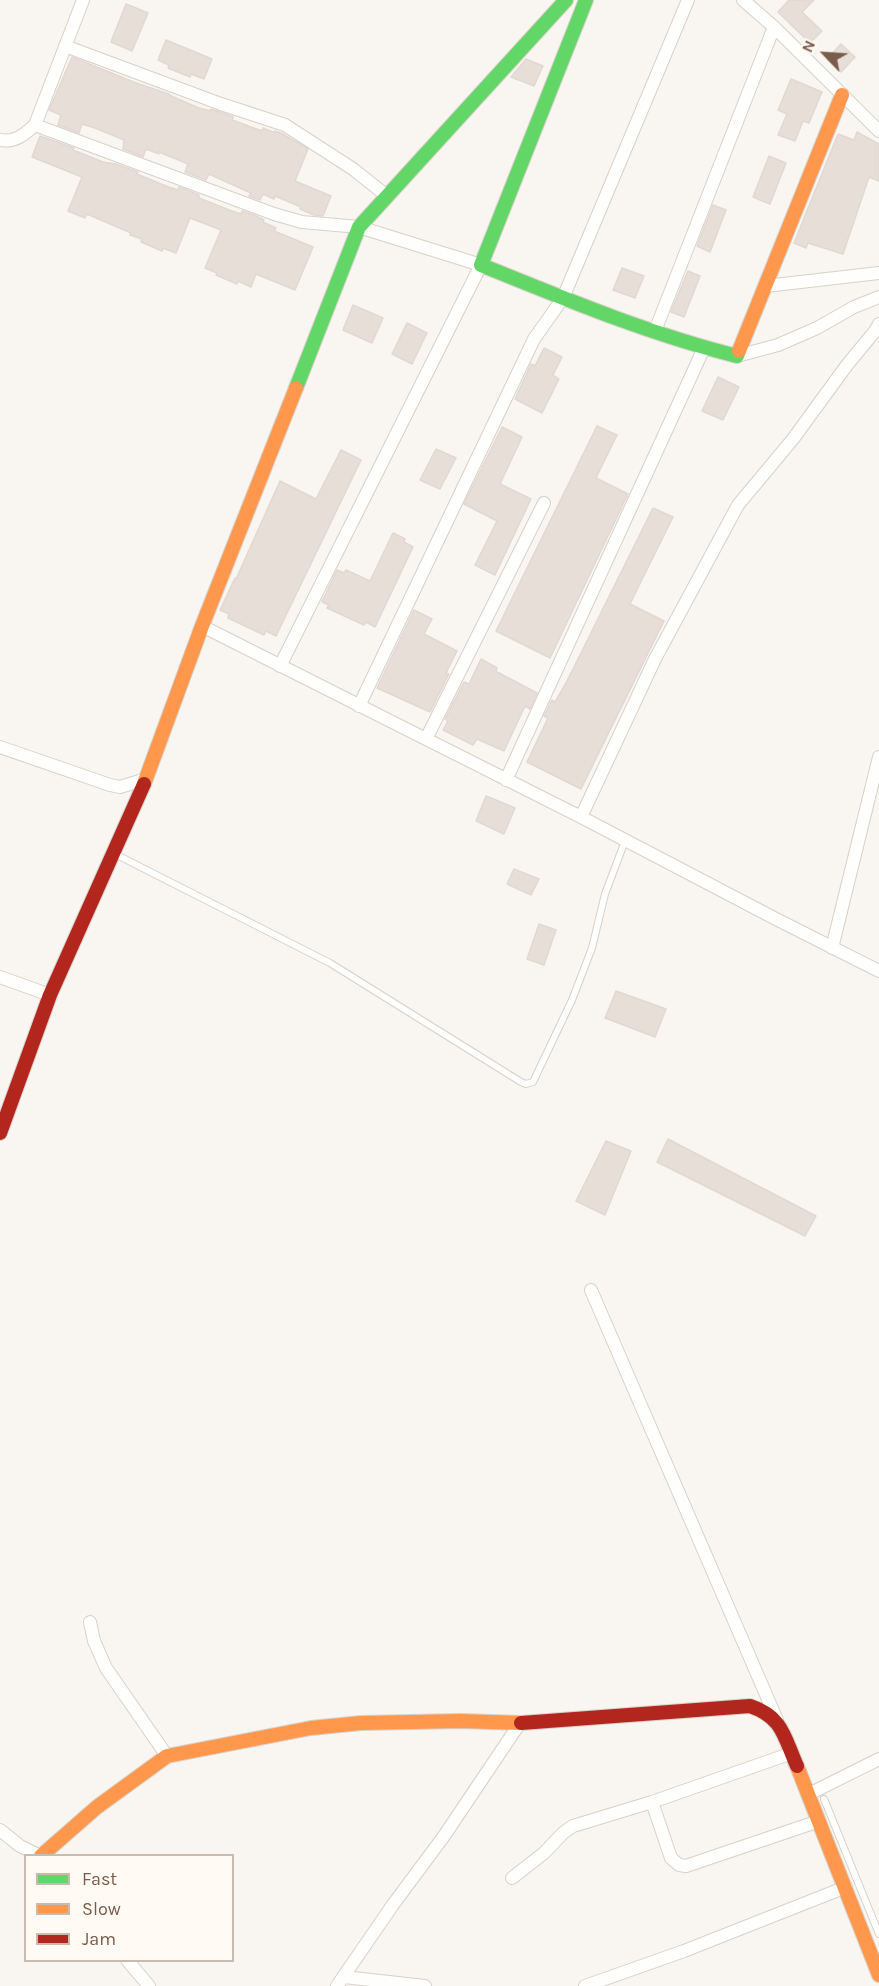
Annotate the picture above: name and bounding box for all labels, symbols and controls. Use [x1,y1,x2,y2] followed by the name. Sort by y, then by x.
[795,24,855,84] north arrow
[797,37,819,55] text: N
[24,1854,234,1962] legend
[82,1868,117,1890] text: Fast
[82,1898,121,1920] text: Slow
[82,1928,116,1950] text: Jam

